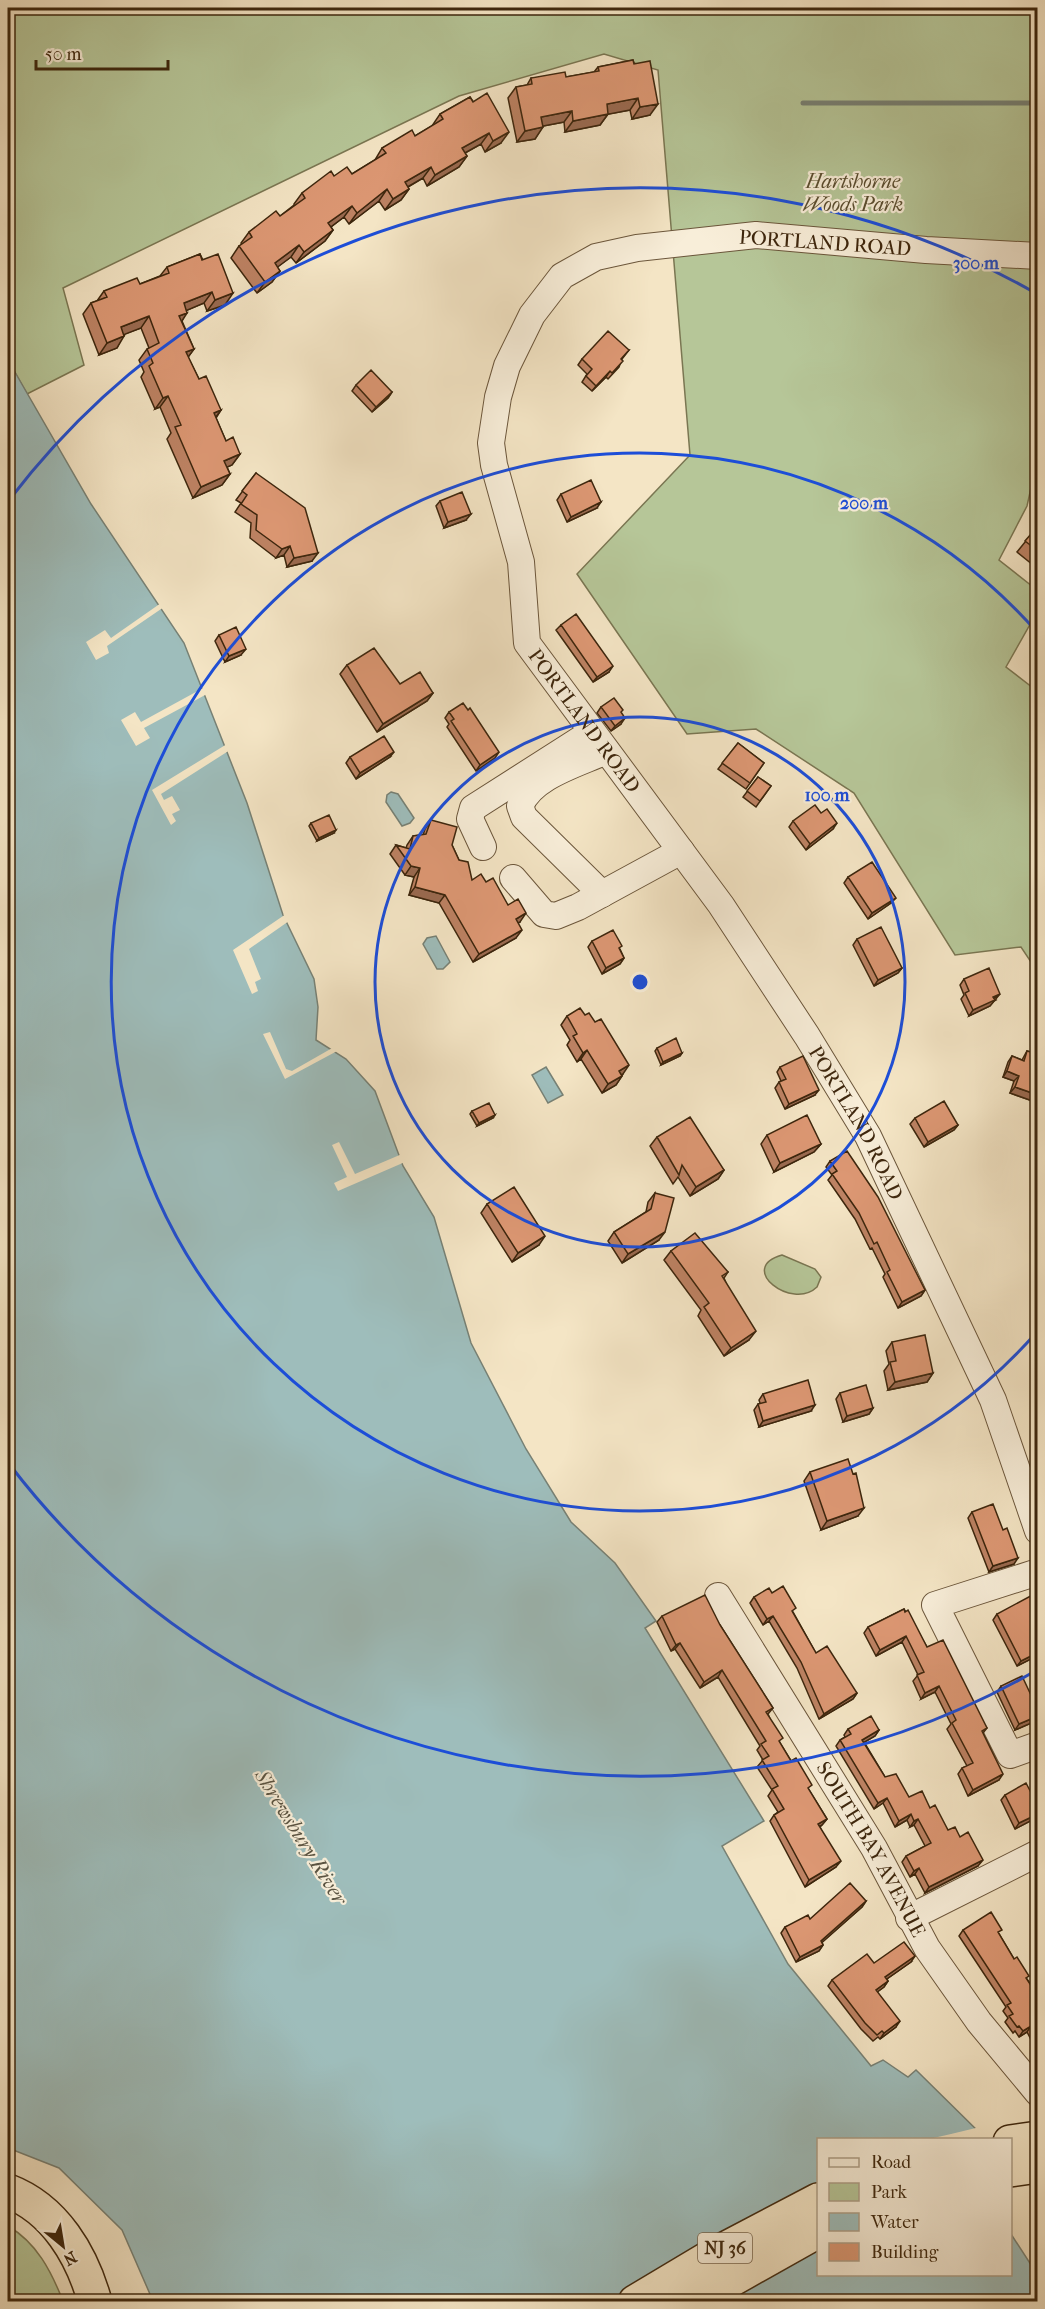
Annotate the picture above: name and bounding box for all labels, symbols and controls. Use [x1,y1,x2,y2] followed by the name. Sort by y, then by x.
[36,33,168,71] scale bar
[45,44,82,65] text: 50 m
[803,170,903,216] park label: Hartshorne Woods Park
[738,226,912,260] street label: PORTLAND ROAD
[953,253,1000,274] text: 300 m
[840,493,889,514] text: 200 m
[524,644,645,797] street label: PORTLAND ROAD
[804,785,851,806] text: 100 m
[630,972,650,992] centre of rings
[804,1042,908,1203] street label: PORTLAND ROAD
[812,1757,930,1941] street label: SOUTH BAY AVENUE
[249,1764,353,1910] water label: Shrewsbury River
[817,2138,1012,2276] legend
[871,2152,911,2173] text: Road
[871,2182,908,2203] text: Park
[870,2212,919,2233] text: Water
[33,2216,93,2276] north arrow
[698,2233,752,2263] road number: NJ 36
[871,2242,939,2263] text: Building
[59,2247,80,2270] text: N

